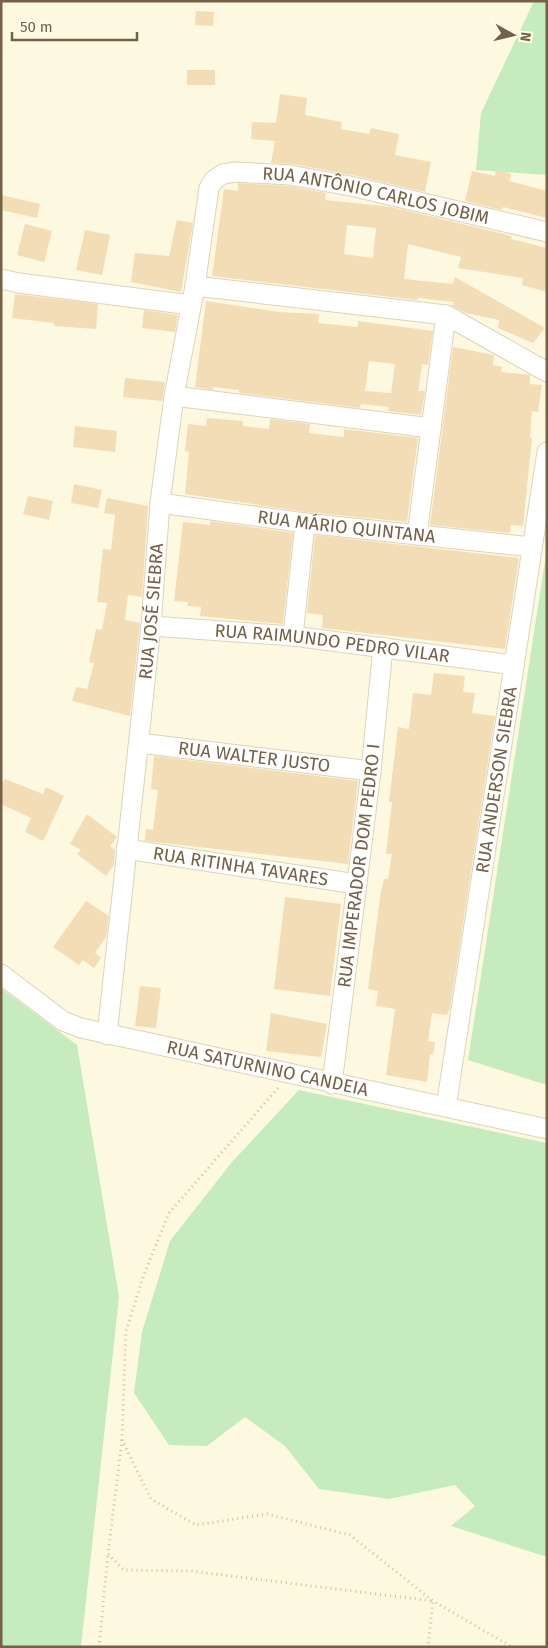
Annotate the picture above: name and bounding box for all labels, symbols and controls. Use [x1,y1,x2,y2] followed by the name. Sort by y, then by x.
[12,10,138,42] scale bar
[488,10,538,60] north arrow
[20,18,53,36] text: 50 m
[516,31,534,43] text: N
[262,162,491,229] street label: RUA ANTÔNIO CARLOS JOBIM
[256,506,437,548] street label: RUA MÁRIO QUINTANA
[134,542,168,681] street label: RUA JOSÉ SIEBRA
[214,620,451,667] street label: RUA RAIMUNDO PEDRO VILAR
[471,684,522,875] street label: RUA ANDERSON SIEBRA
[177,737,331,777] street label: RUA WALTER JUSTO
[333,743,385,989] street label: RUA IMPERADOR DOM PEDRO I
[152,842,330,891] street label: RUA RITINHA TAVARES
[165,1036,371,1101] street label: RUA SATURNINO CANDEIA

